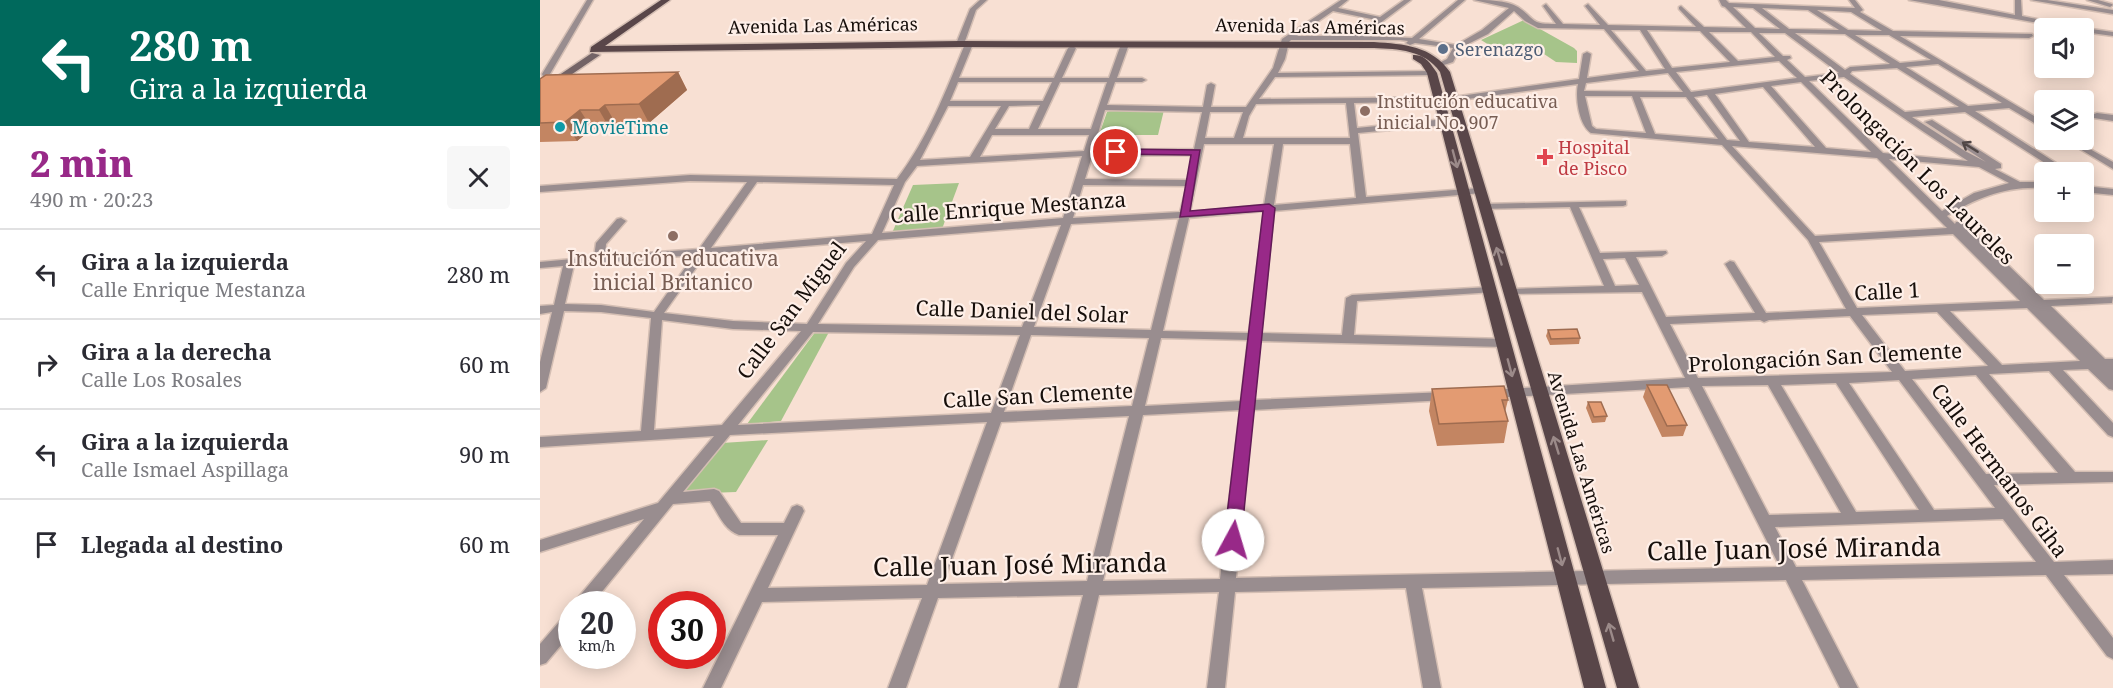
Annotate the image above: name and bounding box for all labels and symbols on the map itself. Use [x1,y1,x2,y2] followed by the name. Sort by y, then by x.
[728,11,918,39] street label: Avenida Las Américas
[1215,12,1405,40] street label: Avenida Las Américas
[1455,37,1544,61] place label: Serenazgo
[1436,42,1450,56] marker: Serenazgo
[1814,63,2022,271] street label: Prolongación Los Laureles
[1377,89,1558,134] place label: Institución educativa inicial No. 907
[1358,104,1372,118] marker: Institución educativa inicial No. 907
[572,115,669,139] place label: MovieTime
[553,120,567,134] marker: MovieTime
[1090,126,1141,177] pin
[1558,135,1630,180] place label: Hospital de Pisco
[1962,141,1979,153] one-way arrow
[1536,148,1554,166] marker: Hospital de Pisco
[1450,150,1461,169] one-way arrow
[889,185,1127,229] street label: Calle Enrique Mestanza
[666,229,680,243] marker: Institución educativa inicial Britanico
[730,235,852,385] street label: Calle San Miguel
[567,244,779,296] place label: Institución educativa inicial Britanico
[1492,246,1503,265] one-way arrow
[1853,275,1921,307] street label: Calle 1
[915,293,1129,329] street label: Calle Daniel del Solar
[1687,336,1963,378] street label: Prolongación San Clemente
[1505,358,1517,377] one-way arrow
[1543,368,1621,556] street label: Avenida Las Américas
[942,376,1134,414] street label: Calle San Clemente
[1925,377,2075,563] street label: Calle Hermanos Giha
[1549,436,1560,455] one-way arrow
[1201,508,1265,572] position arrow
[1646,527,1942,569] street label: Calle Juan José Miranda
[872,543,1168,585] street label: Calle Juan José Miranda
[1555,547,1567,566] one-way arrow
[648,591,726,669] speed limit sign: 30
[1605,623,1616,642] one-way arrow

